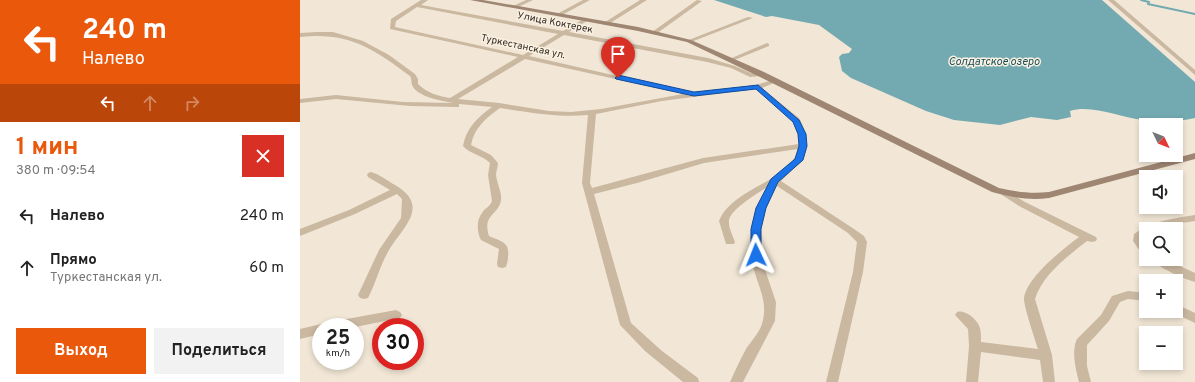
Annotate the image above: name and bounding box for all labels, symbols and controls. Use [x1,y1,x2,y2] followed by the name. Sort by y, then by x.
[516,9,594,37] street label: Улица Коктерек
[82,13,167,49] text: 240 m
[16,16,68,68] icon: left
[480,32,566,62] street label: Туркестанская ул.
[601,37,635,78] pin
[607,43,629,65] icon: arrive
[82,48,145,71] text: Налево
[948,55,1040,69] water label: Солдатское озеро
[97,92,119,114] icon: left
[139,92,161,114] icon: ahead
[181,92,203,114] icon: right
[1139,118,1183,162] north arrow
[1139,118,1183,370] map controls
[16,133,78,163] text: 1 мин
[242,135,284,177] button: close
[16,163,96,179] text: 380 m · 09:54
[1139,170,1183,214] button: sound
[16,205,38,227] icon: left
[50,207,105,226] text: Налево
[240,207,284,226] text: 240 m
[1139,222,1183,266] button: search
[735,234,777,276] position arrow
[50,251,97,270] text: Прямо
[16,257,38,279] icon: ahead
[249,259,284,278] text: 60 m
[50,270,162,286] text: Туркестанская ул.
[1139,274,1183,318] button: +
[372,318,424,370] speed limit sign: 30
[326,326,350,352] text: 25
[1139,326,1183,370] button: −
[16,328,146,374] button: Выход
[154,328,284,374] button: Поделиться
[326,347,350,360] text: km/h

